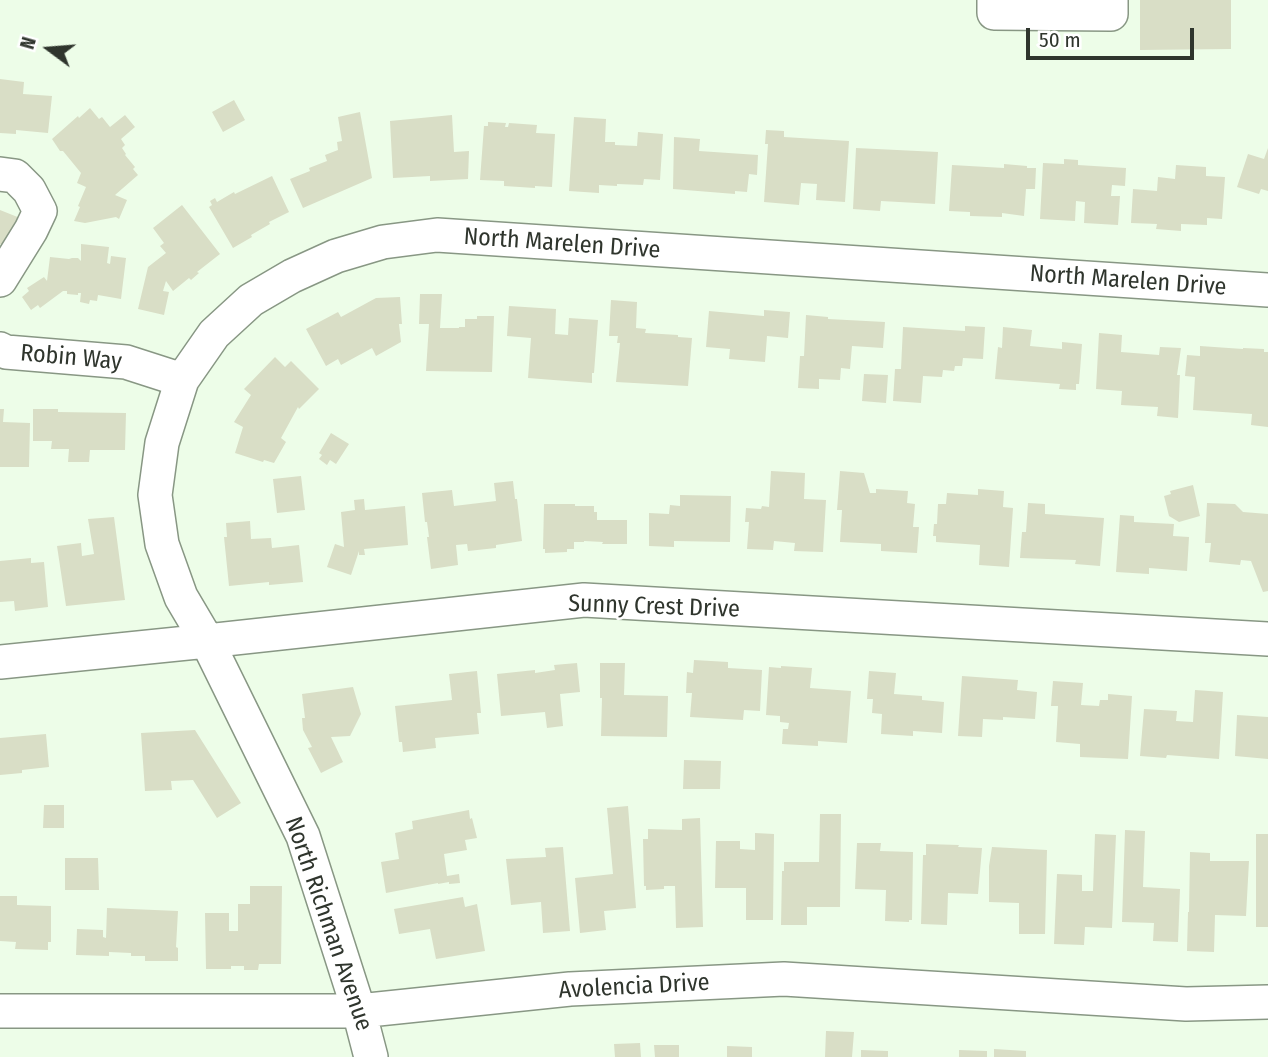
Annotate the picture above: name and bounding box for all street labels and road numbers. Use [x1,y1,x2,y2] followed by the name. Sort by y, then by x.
[463,223,661,265] street label: North Marelen Drive
[1029,260,1227,302] street label: North Marelen Drive
[19,339,123,377] street label: Robin Way
[568,590,740,624] street label: Sunny Crest Drive
[278,813,378,1035] street label: North Richman Avenue
[558,969,710,1005] street label: Avolencia Drive

